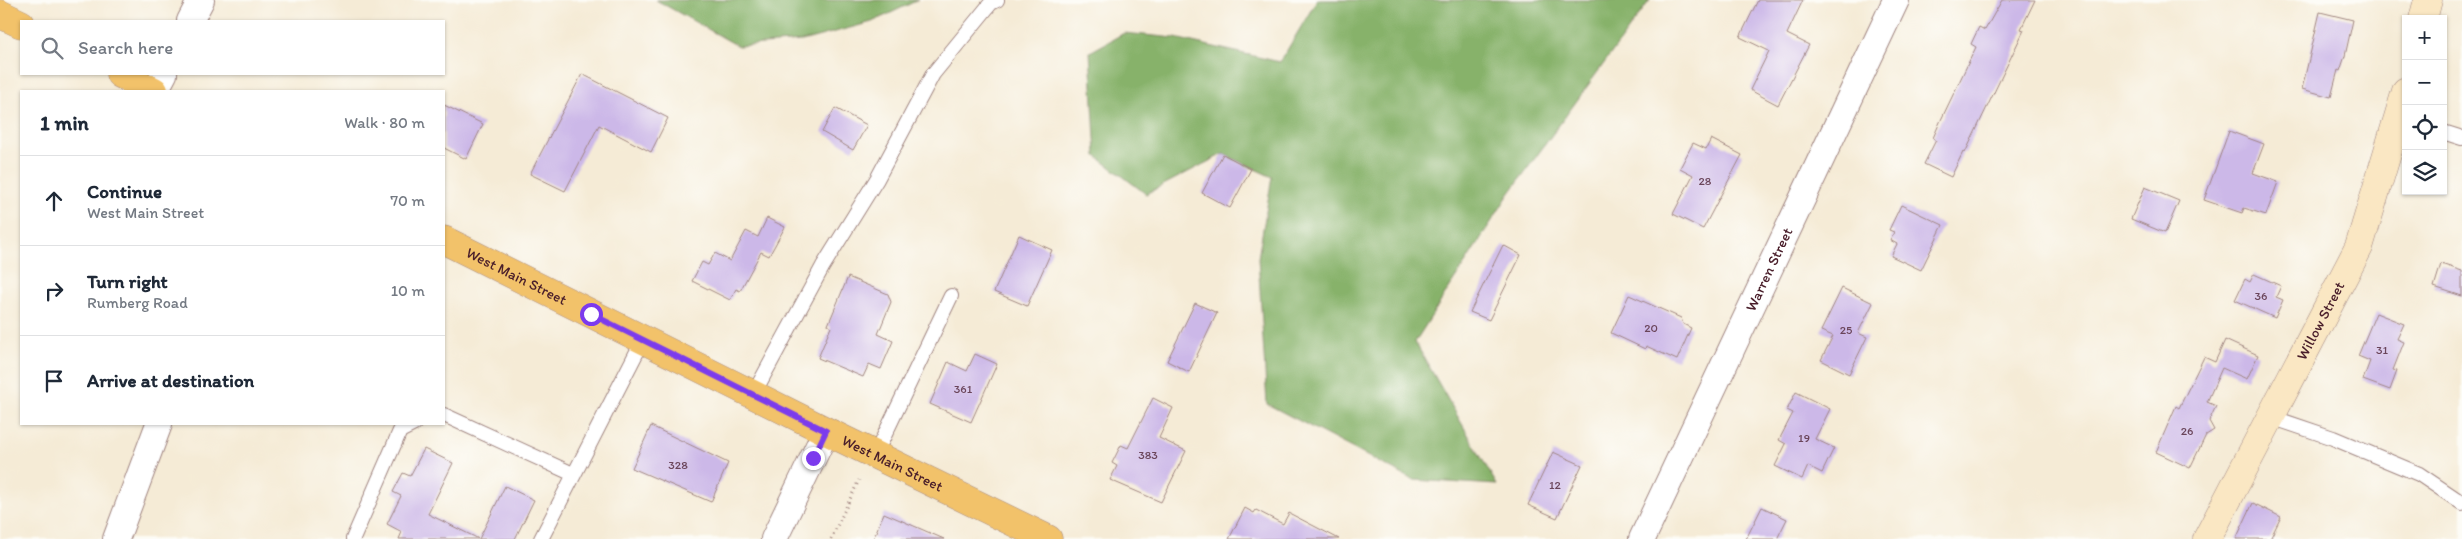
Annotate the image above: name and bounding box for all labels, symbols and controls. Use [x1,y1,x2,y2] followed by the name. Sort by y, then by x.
[2402,15,2447,195] map controls
[2402,15,2447,60] button: +
[20,20,445,75] search box
[38,34,66,62] icon: search
[78,36,173,59] text: Search here
[2402,60,2447,105] button: −
[2402,105,2447,150] button: locate
[40,110,89,135] text: 1 min
[344,113,425,132] text: Walk · 80 m
[2402,150,2447,195] button: layers
[1699,174,1712,188] house number: 28
[87,180,162,203] text: Continue
[40,187,68,215] icon: ahead
[390,191,425,210] text: 70 m
[87,203,204,222] text: West Main Street
[1742,224,1797,314] street label: Warren Street
[463,244,570,309] street label: West Main Street
[87,270,168,293] text: Turn right
[40,277,68,305] icon: right
[2293,278,2349,363] street label: Willow Street
[391,281,425,300] text: 10 m
[2255,289,2267,303] house number: 36
[87,293,188,312] text: Rumberg Road
[580,303,603,326] route start
[1644,321,1658,335] house number: 20
[1840,323,1852,337] house number: 25
[2376,343,2388,357] house number: 31
[40,367,68,395] icon: arrive
[87,369,254,392] text: Arrive at destination
[954,382,973,396] house number: 361
[2181,424,2193,438] house number: 26
[839,431,946,496] street label: West Main Street
[1798,431,1810,445] house number: 19
[802,447,825,470] route end
[1138,448,1158,462] house number: 383
[668,458,688,472] house number: 328
[1549,478,1562,492] house number: 12

